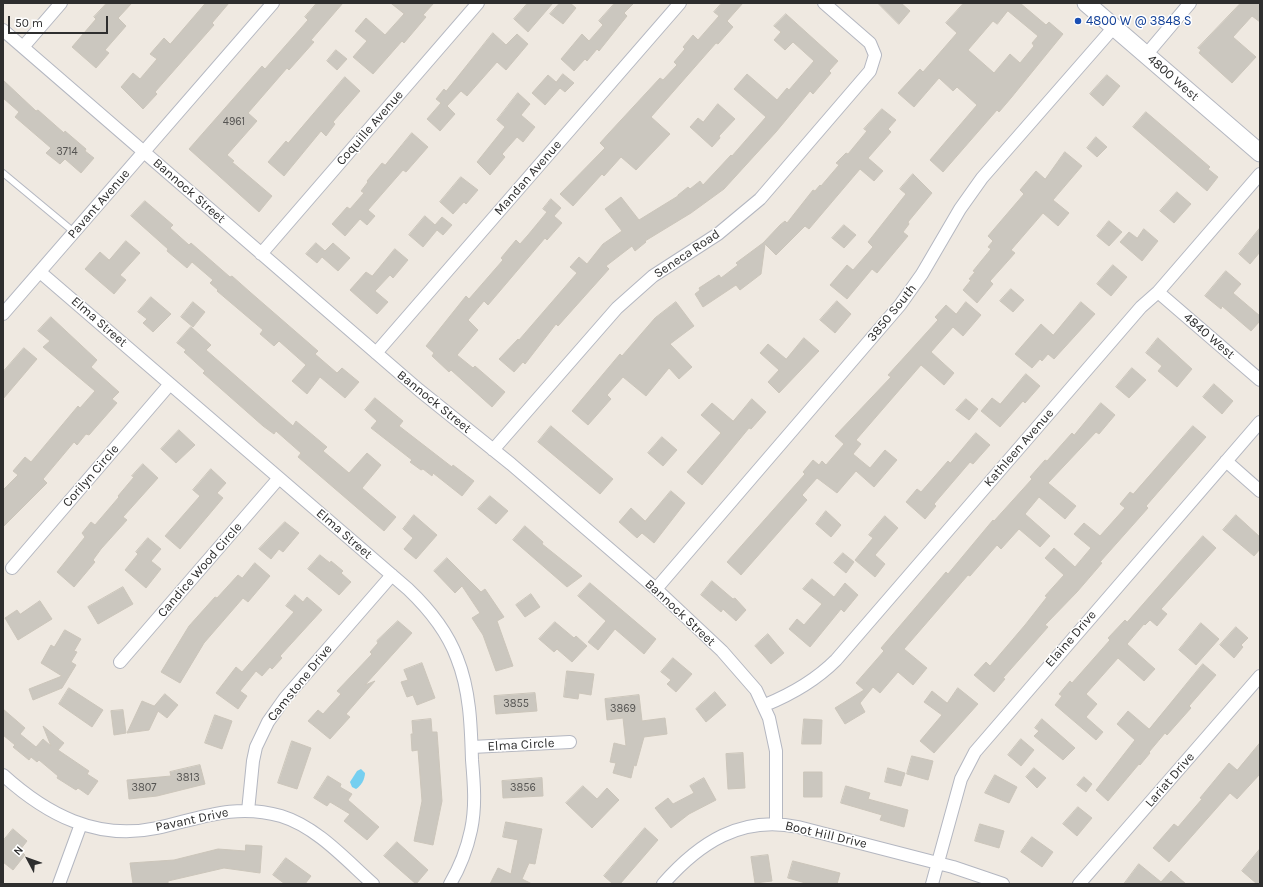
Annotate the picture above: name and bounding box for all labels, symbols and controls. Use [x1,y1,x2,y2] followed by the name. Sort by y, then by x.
[10,8,110,34] scale bar
[1086,13,1192,29] place label: 4800 W @ 3848 S
[15,16,43,30] text: 50 m
[1073,16,1083,26] marker: 4800 W @ 3848 S
[1144,51,1202,105] street label: 4800 West
[333,87,407,169] street label: Coquille Avenue
[223,115,245,129] house number: 4961
[491,137,565,219] street label: Mandan Avenue
[56,145,78,159] house number: 3714
[150,155,228,227] street label: Bannock Street
[65,166,133,242] street label: Pavant Avenue
[651,226,723,282] street label: Seneca Road
[864,281,920,345] street label: 3850 South
[68,293,130,351] street label: Elma Street
[1180,309,1238,363] street label: 4840 West
[394,367,474,437] street label: Bannock Street
[981,406,1057,490] street label: Kathleen Avenue
[60,442,122,510] street label: Corilyn Circle
[313,505,375,563] street label: Elma Street
[154,519,246,621] street label: Candice Wood Circle
[641,576,719,650] street label: Bannock Street
[1042,607,1100,671] street label: Elaine Drive
[264,642,336,724] street label: Camstone Drive
[503,697,529,711] house number: 3855
[610,702,636,716] house number: 3869
[487,735,555,755] street label: Elma Circle
[1142,749,1198,811] street label: Lariat Drive
[176,771,200,785] house number: 3813
[132,781,156,795] house number: 3807
[510,781,536,795] house number: 3856
[154,805,230,835] street label: Pavant Drive
[784,818,868,852] street label: Boot Hill Drive
[8,839,48,879] north arrow
[11,844,26,858] text: N

